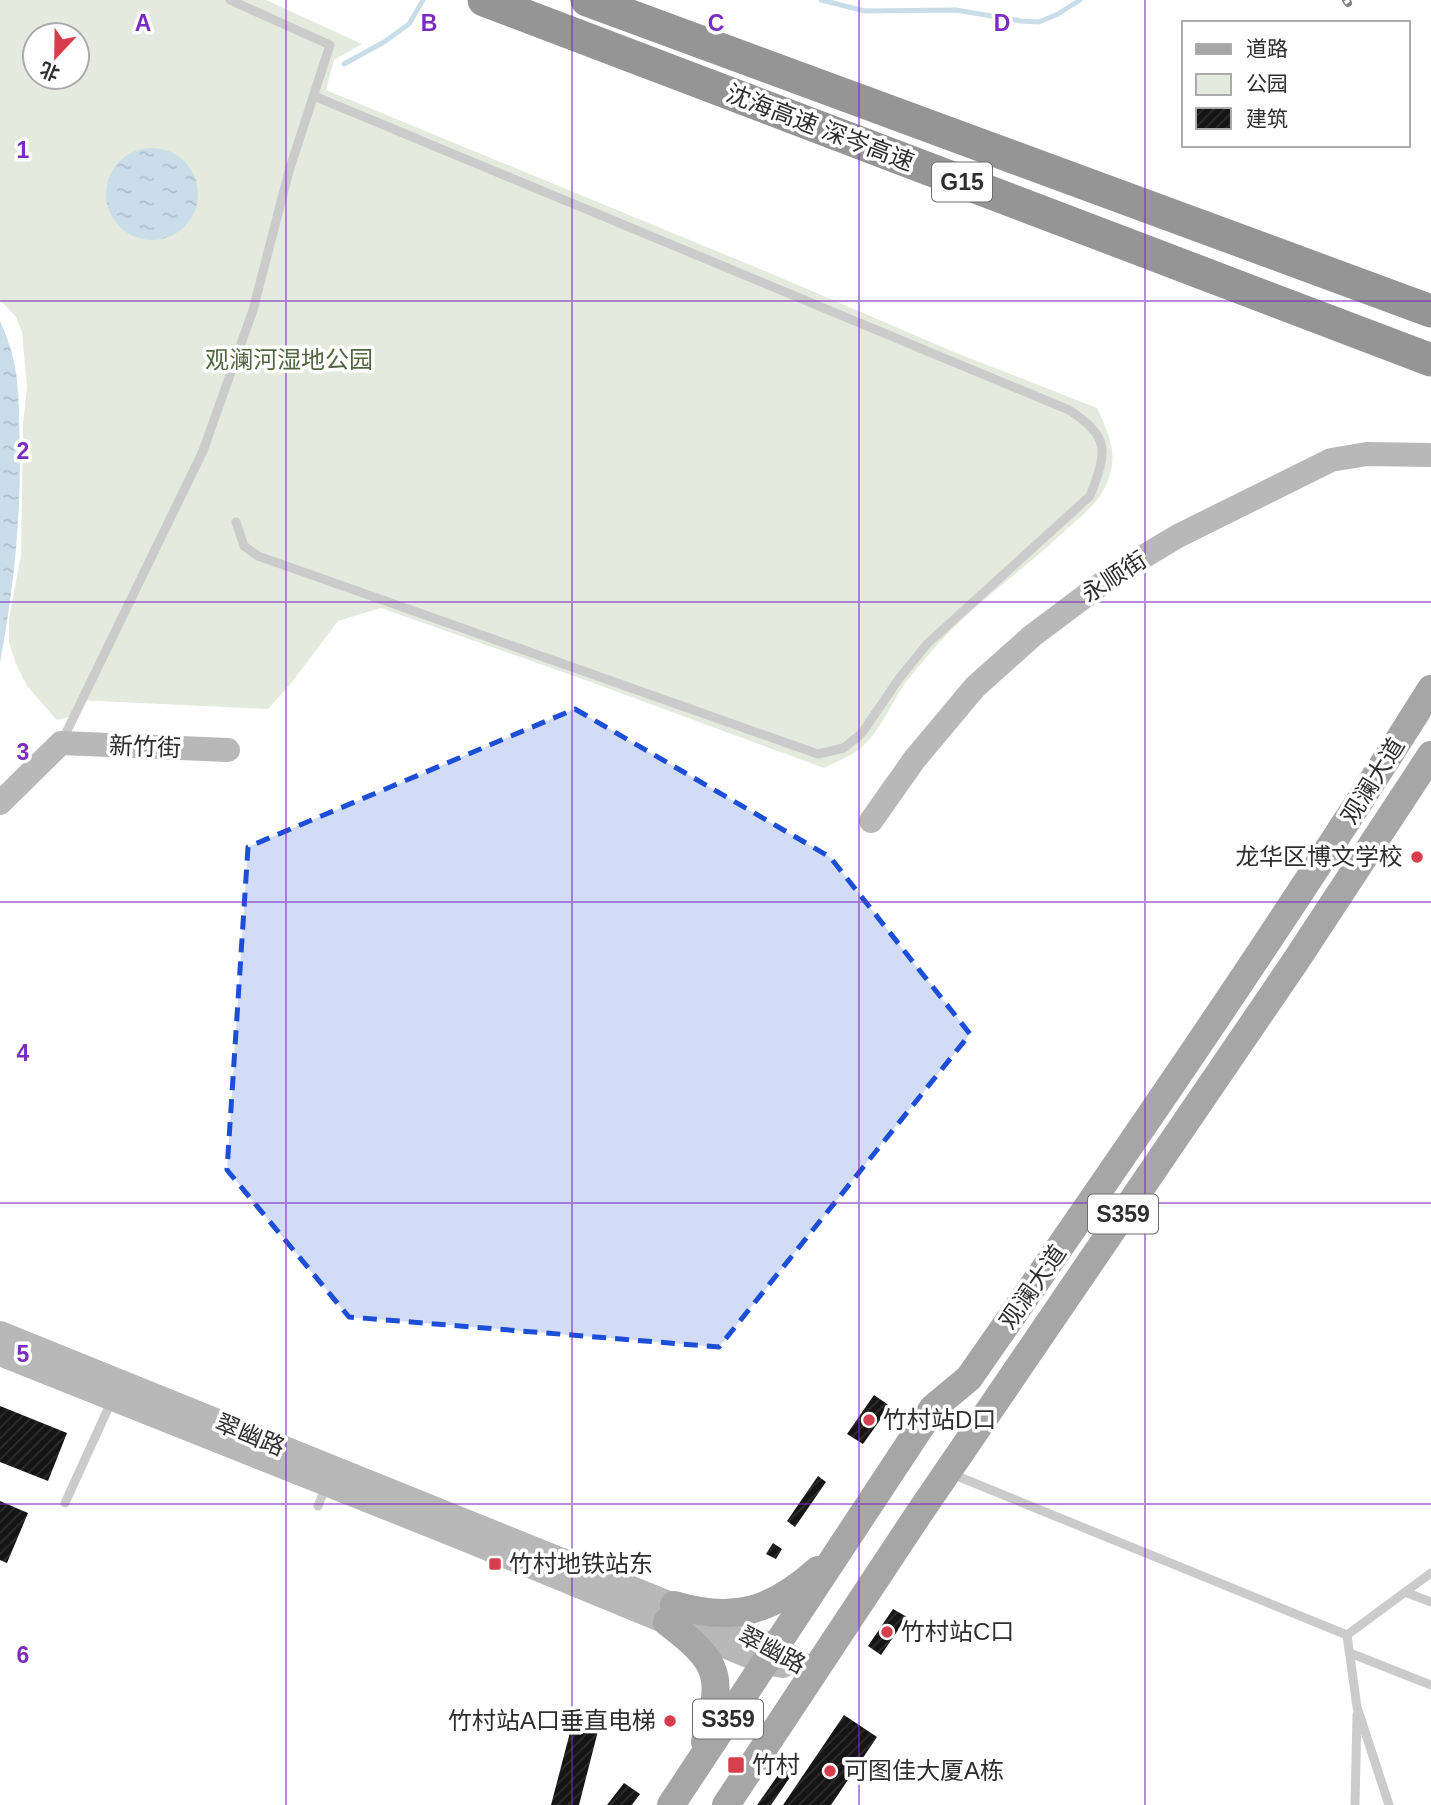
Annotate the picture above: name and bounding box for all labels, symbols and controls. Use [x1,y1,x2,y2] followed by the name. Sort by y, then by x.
[135,10,151,36] text: A
[421,10,437,36] text: B
[708,10,724,36] text: C
[994,10,1010,36] text: D
[21,21,91,91] north arrow
[1182,21,1410,147] legend
[1246,37,1288,60] text: 道路
[37,58,63,85] text: 北
[1246,72,1288,95] text: 公园
[723,79,918,176] street label: 沈海高速 深岑高速
[1246,107,1288,130] text: 建筑
[17,137,30,163] text: 1
[932,162,992,202] road number: G15
[205,346,373,373] park label: 观澜河湿地公园
[17,438,29,464] text: 2
[1076,546,1151,608] street label: 永顺街
[109,732,181,761] street label: 新竹街
[1336,733,1409,829] street label: 观澜大道
[17,739,29,765] text: 3
[1235,843,1403,870] place label: 龙华区博文学校
[1409,849,1425,865] marker: 龙华区博文学校
[17,1040,30,1066] text: 4
[1088,1194,1158,1233] road number: S359
[994,1240,1071,1334] street label: 观澜大道
[17,1341,30,1367] text: 5
[883,1406,996,1433] place label: 竹村站D口
[212,1409,289,1461] street label: 翠幽路
[861,1412,877,1428] marker: 竹村站D口
[509,1550,653,1577] place label: 竹村地铁站东
[487,1556,503,1572] marker: 竹村地铁站东
[901,1618,1014,1645] place label: 竹村站C口
[734,1621,810,1678] street label: 翠幽路
[879,1624,895,1640] marker: 竹村站C口
[17,1642,29,1668] text: 6
[693,1700,763,1738] road number: S359
[448,1707,656,1734] place label: 竹村站A口垂直电梯
[662,1713,678,1729] marker: 竹村站A口垂直电梯
[752,1751,800,1778] place label: 竹村
[726,1755,746,1775] marker: 竹村
[844,1757,1004,1784] place label: 可图佳大厦A栋
[822,1763,838,1779] marker: 可图佳大厦A栋

